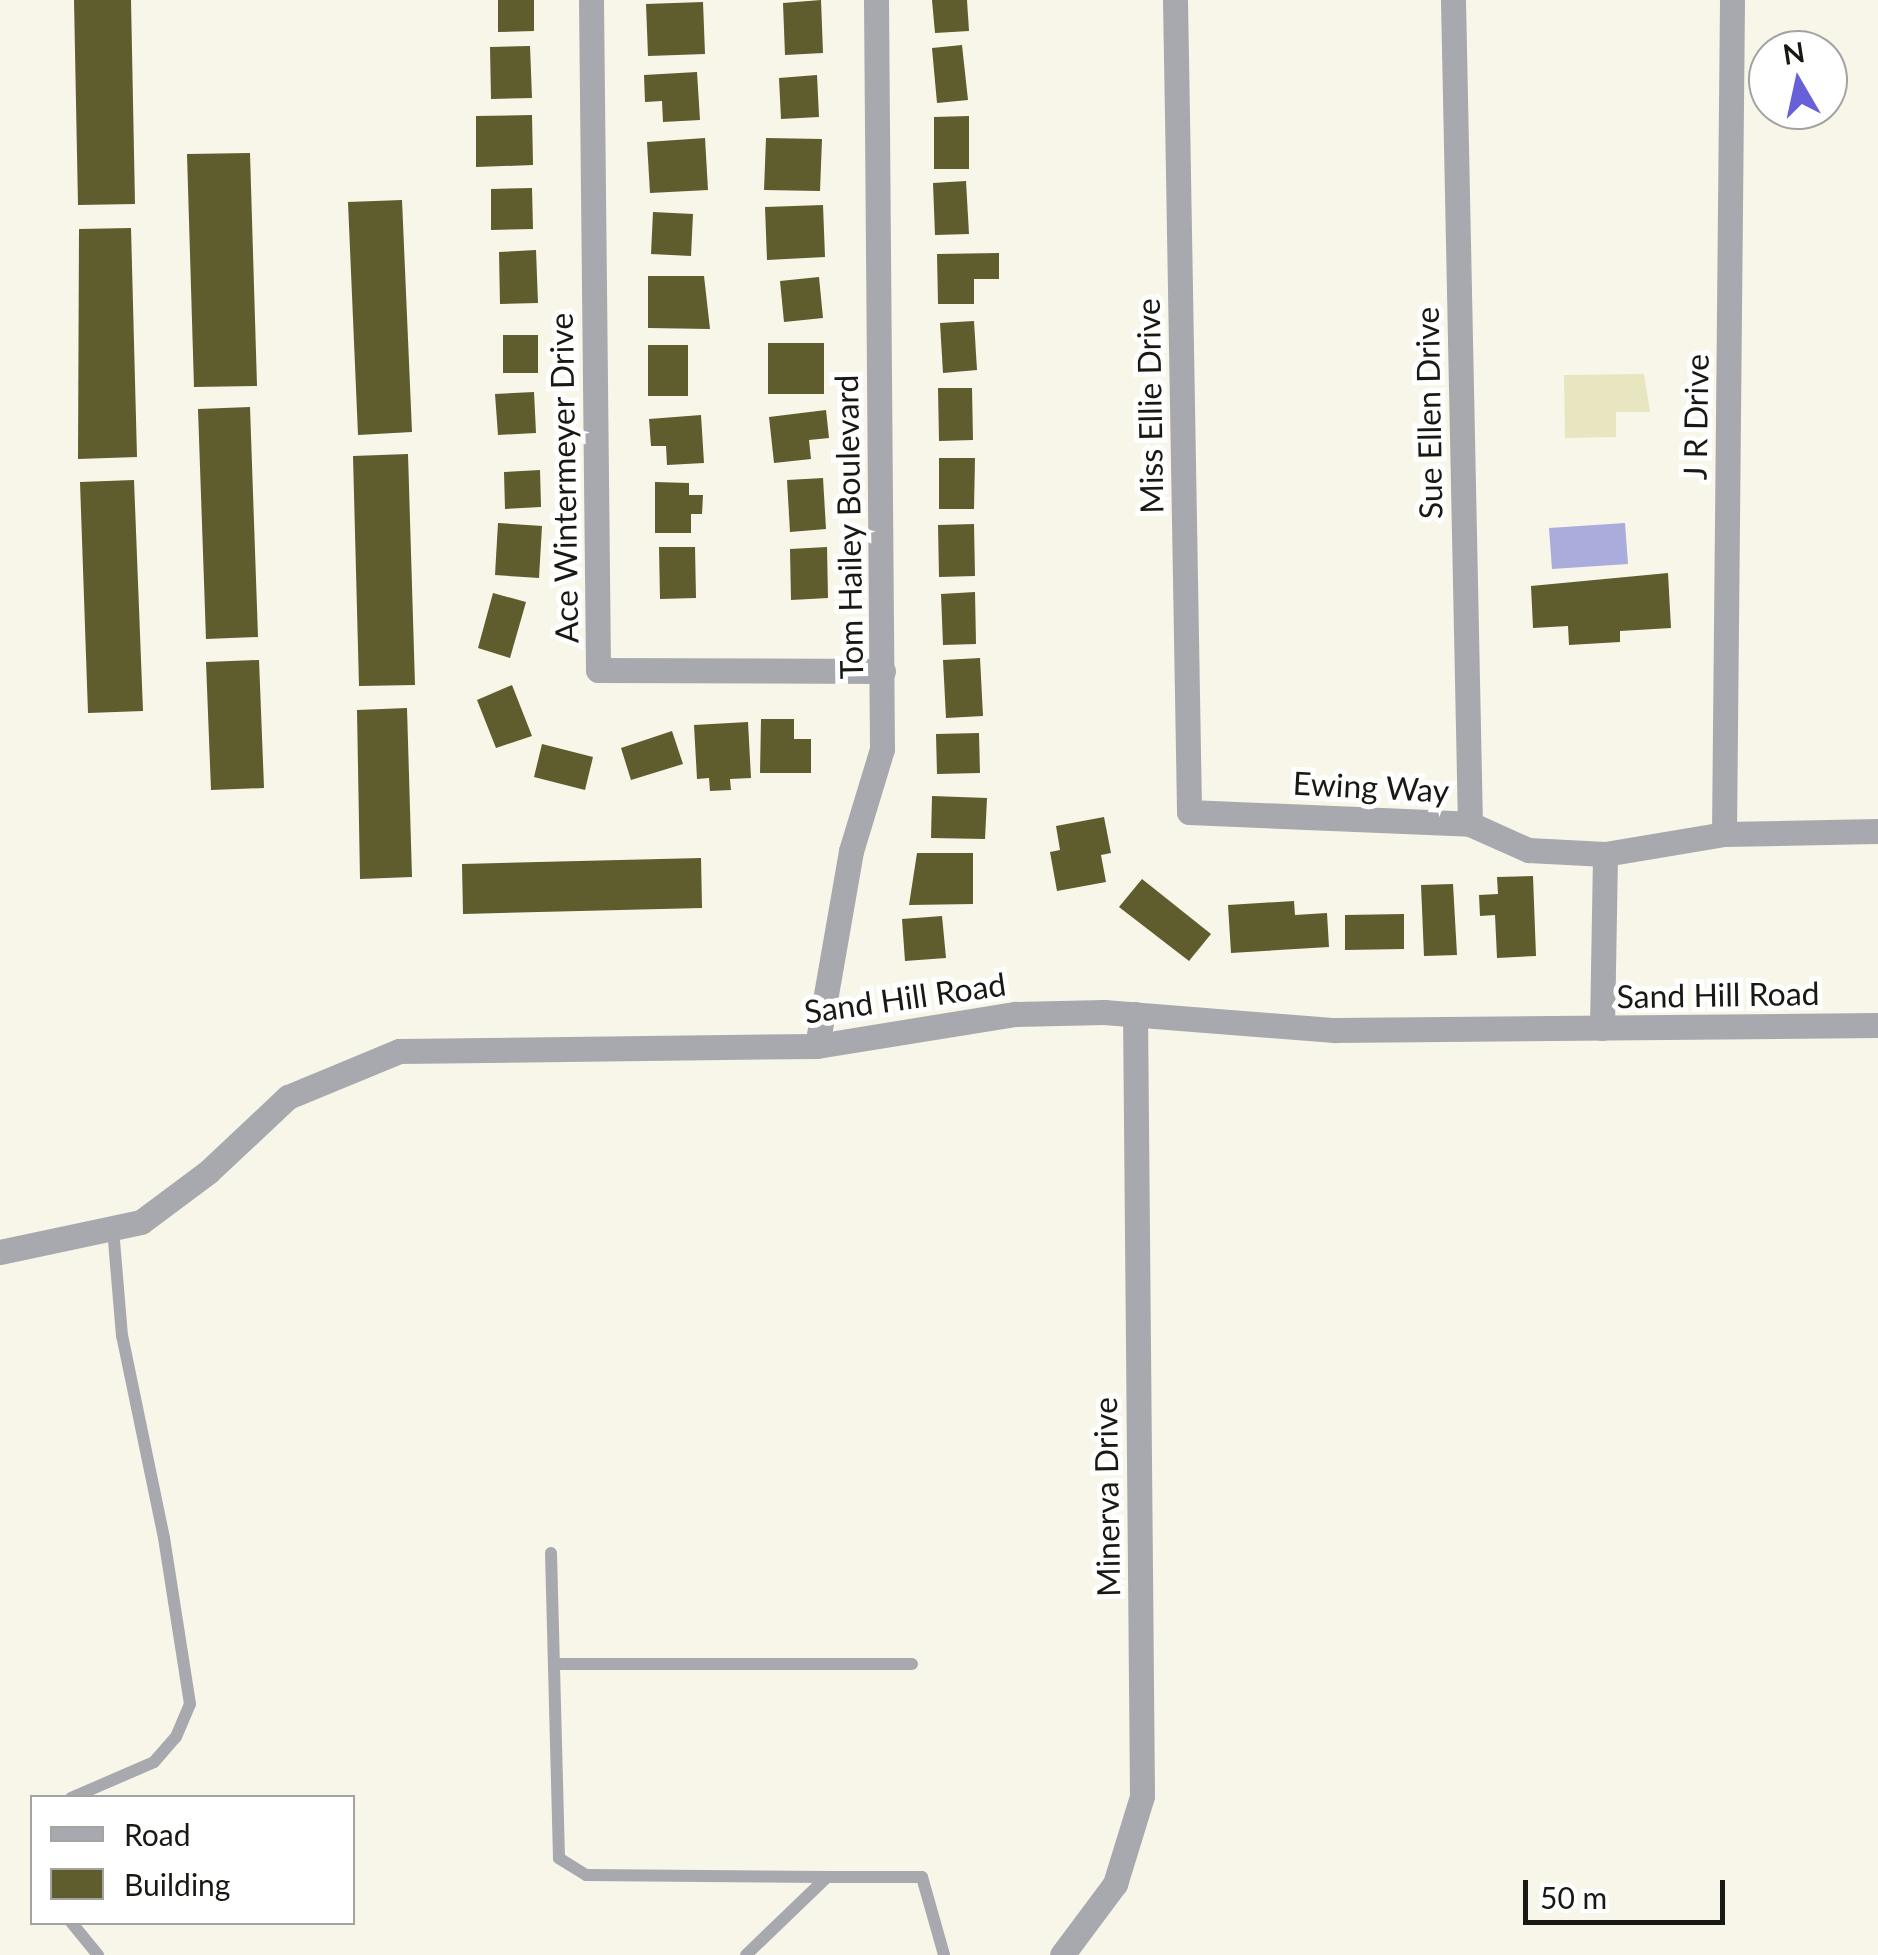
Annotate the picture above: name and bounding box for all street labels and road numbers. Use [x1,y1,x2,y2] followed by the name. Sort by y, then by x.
[1129,298,1171,514] street label: Miss Ellie Drive
[1408,306,1450,520] street label: Sue Ellen Drive
[542,312,586,644] street label: Ace Wintermeyer Drive
[1676,354,1716,480] street label: J R Drive
[827,374,871,680] street label: Tom Hailey Boulevard
[1292,764,1450,810] street label: Ewing Way
[802,965,1008,1031] street label: Sand Hill Road
[1616,974,1820,1016] street label: Sand Hill Road
[1086,1397,1128,1597] street label: Minerva Drive

